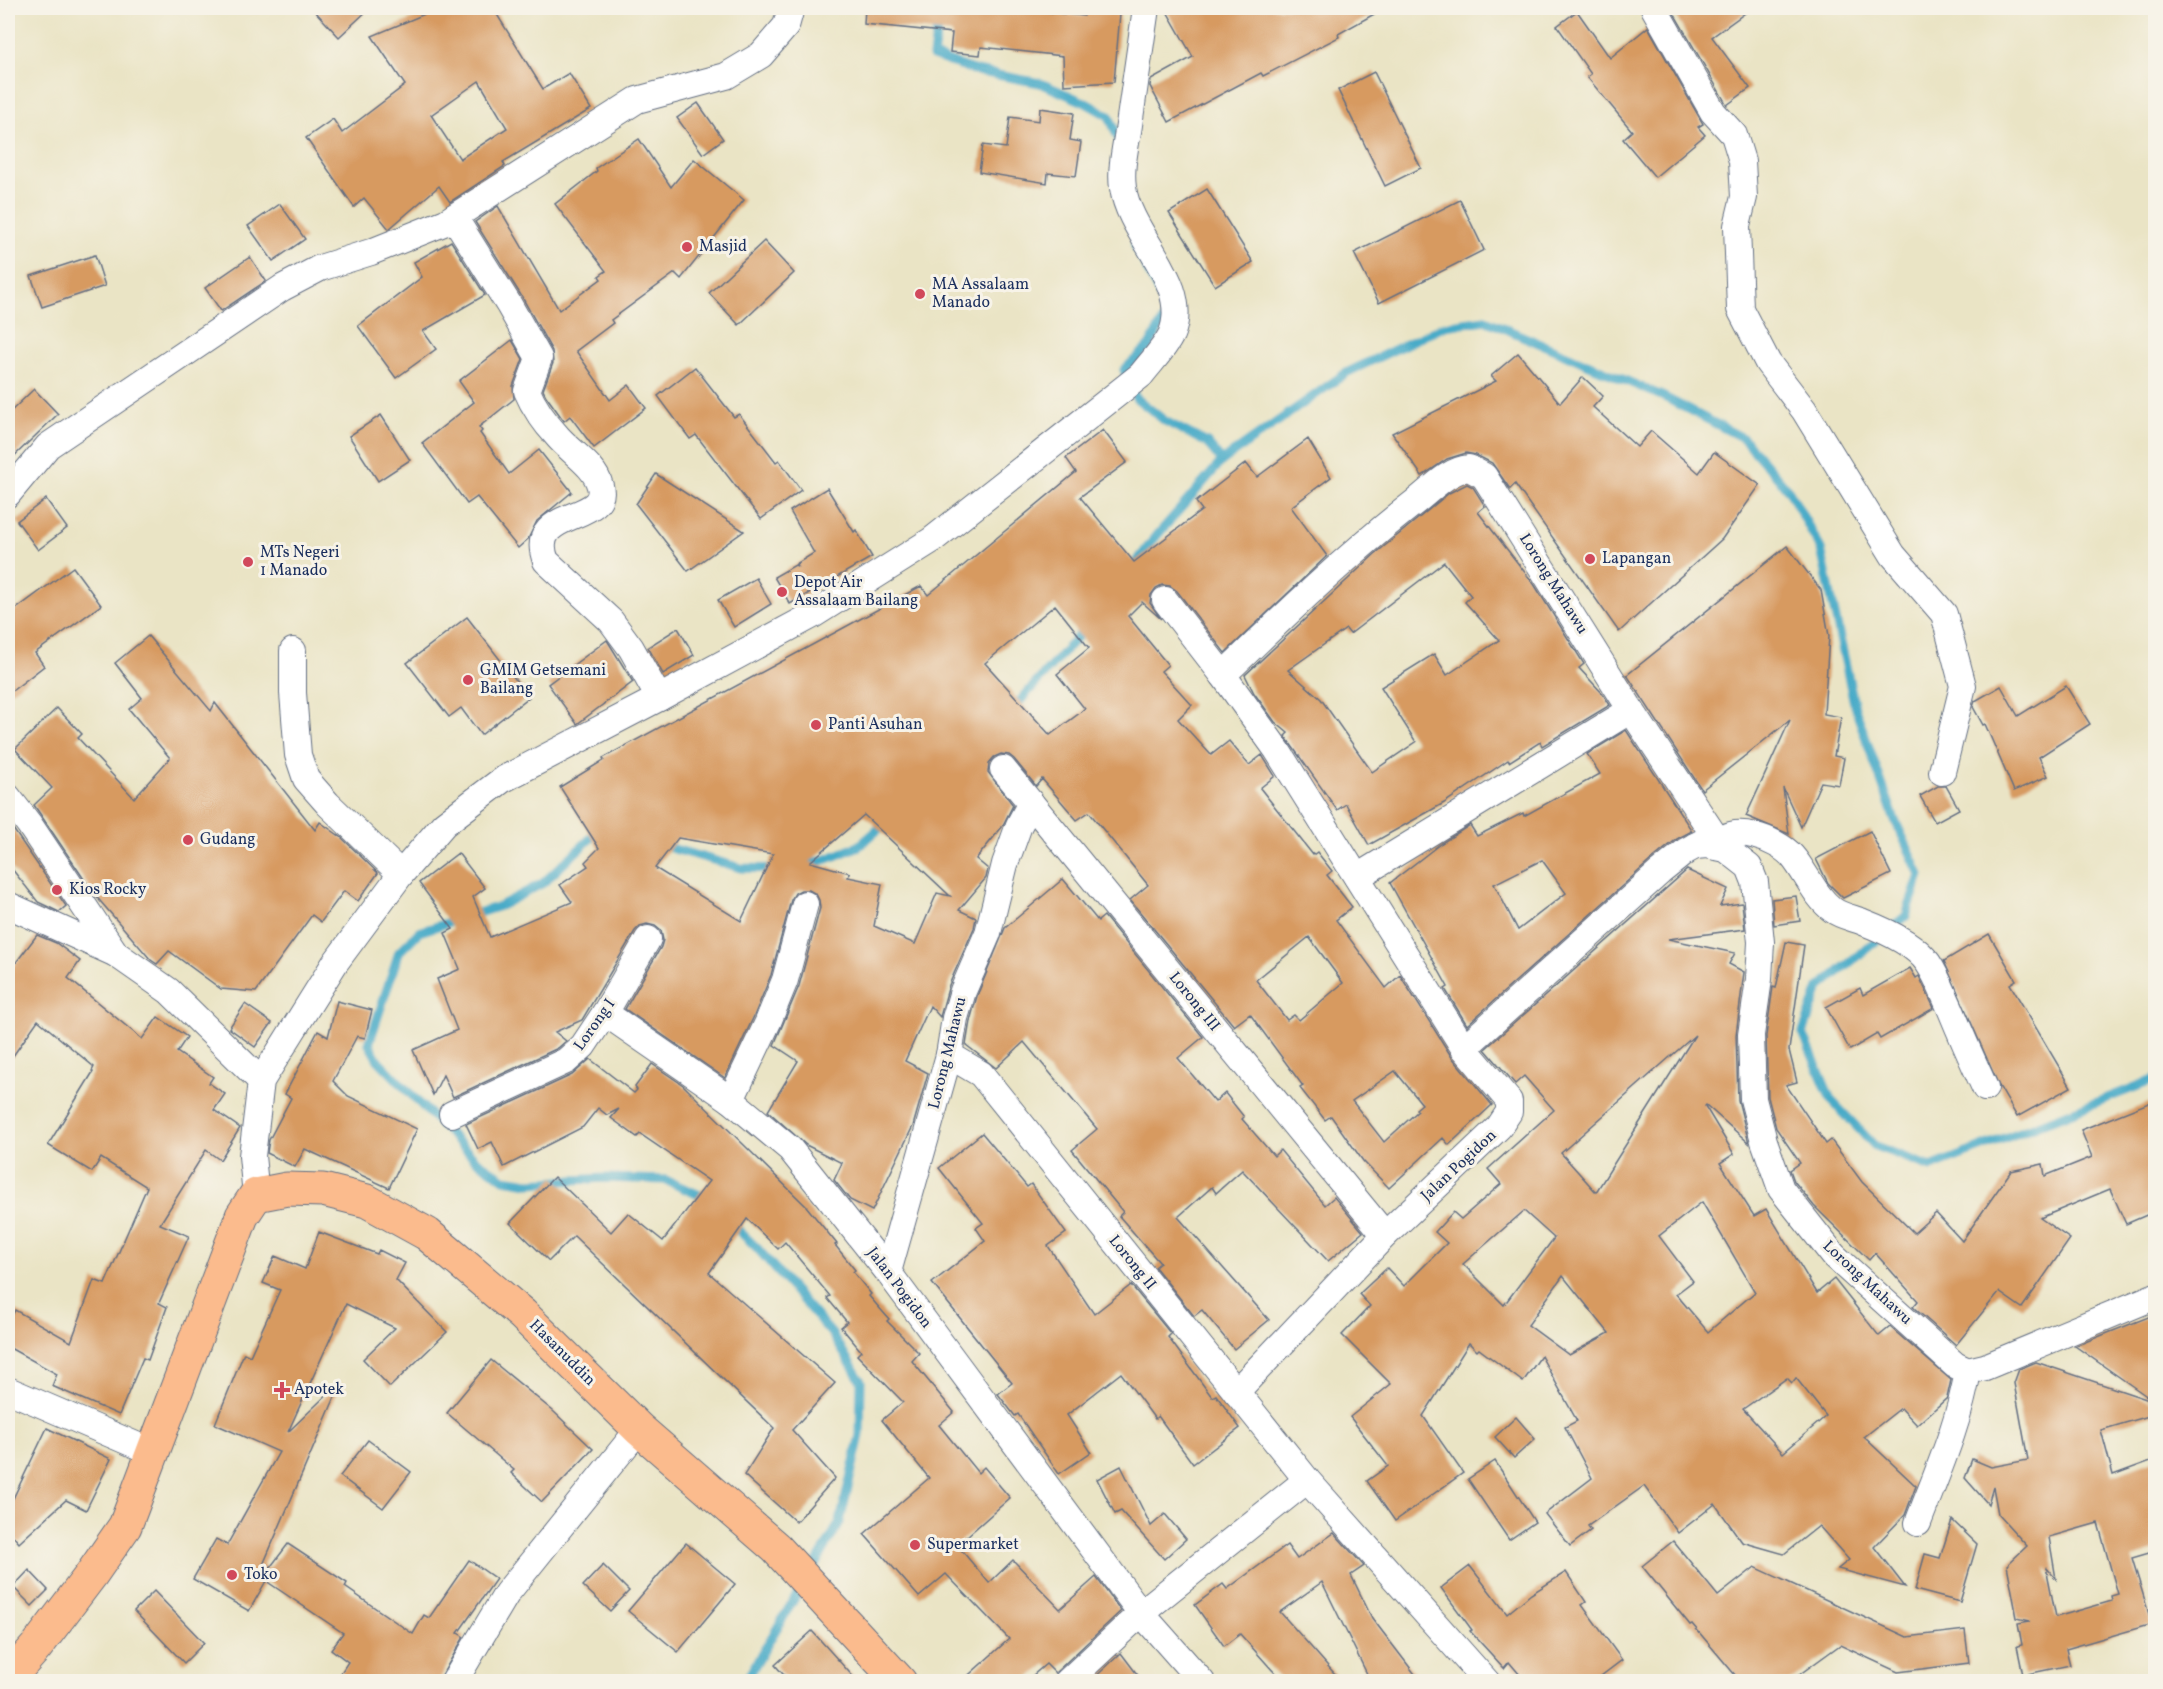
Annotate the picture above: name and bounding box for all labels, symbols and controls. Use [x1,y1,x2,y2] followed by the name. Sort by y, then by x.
[699,236,747,258] place label: Masjid
[680,240,694,254] marker: Masjid
[932,274,1029,314] place label: MA Assalaam Manado
[913,287,927,301] marker: MA Assalaam Manado
[1513,529,1593,639] street label: Lorong Mahawu
[260,542,340,582] place label: MTs Negeri 1 Manado
[1602,548,1671,570] place label: Lapangan
[1583,552,1597,566] marker: Lapangan
[241,555,255,569] marker: MTs Negeri 1 Manado
[794,572,918,612] place label: Depot Air Assalaam Bailang
[775,585,789,599] marker: Depot Air Assalaam Bailang
[480,660,606,700] place label: GMIM Getsemani Bailang
[461,673,475,687] marker: GMIM Getsemani Bailang
[828,714,923,736] place label: Panti Asuhan
[809,718,823,732] marker: Panti Asuhan
[200,829,255,851] place label: Gudang
[181,833,195,847] marker: Gudang
[69,879,147,901] place label: Kios Rocky
[50,883,64,897] marker: Kios Rocky
[1163,968,1225,1036] street label: Lorong III
[569,994,621,1056] street label: Lorong I
[923,995,973,1111] street label: Lorong Mahawu
[1416,1125,1502,1207] street label: Jalan Pogidon
[1103,1231,1161,1295] street label: Lorong II
[1817,1236,1917,1330] street label: Lorong Mahawu
[861,1243,937,1333] street label: Jalan Pogidon
[524,1315,600,1391] street label: Hasanuddin
[294,1379,344,1401] place label: Apotek
[275,1383,289,1397] marker: Apotek
[927,1534,1019,1556] place label: Supermarket
[908,1538,922,1552] marker: Supermarket
[244,1564,278,1586] place label: Toko
[225,1568,239,1582] marker: Toko

